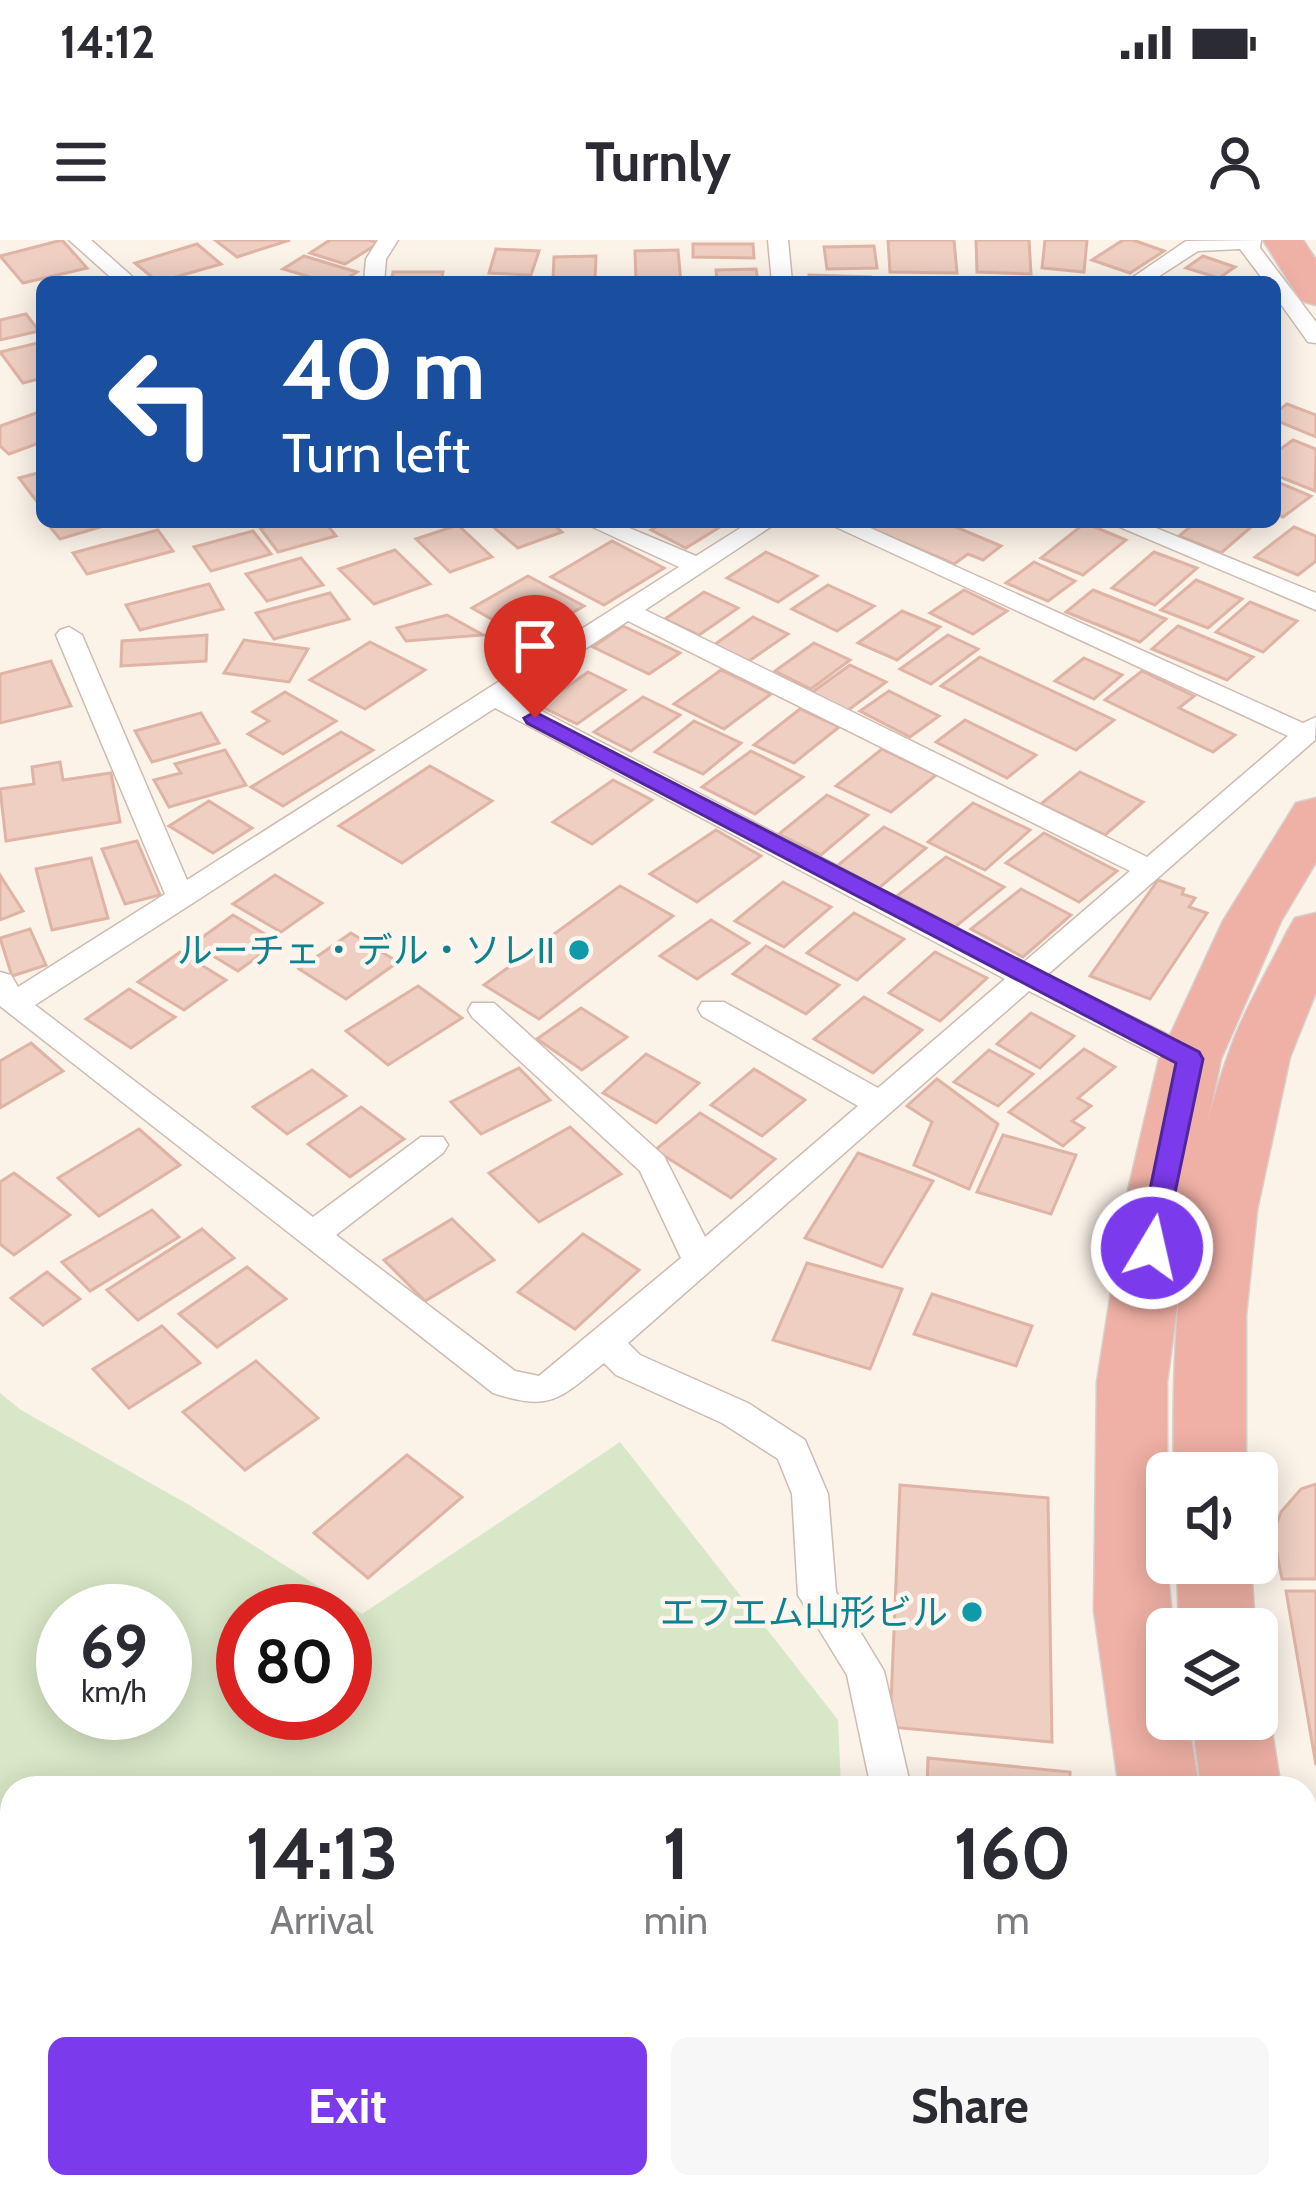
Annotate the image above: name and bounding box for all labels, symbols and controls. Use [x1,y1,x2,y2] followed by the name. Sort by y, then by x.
[60,15,155,69] text: 14:12
[48,129,114,195] icon: menu
[585,129,731,195] text: Turnly
[1202,129,1268,195] icon: person
[282,318,485,420] text: 40 m
[84,324,240,480] icon: left
[282,420,470,486] text: Turn left
[484,595,586,718] pin
[502,613,568,679] icon: arrive
[177,928,555,972] place label: ルーチェ・デル・ソレII
[566,937,592,963] marker: ルーチェ・デル・ソレII
[1089,1185,1215,1311] position arrow
[1146,1452,1278,1740] map controls
[1146,1452,1278,1584] button: sound
[216,1584,372,1740] speed limit sign: 80
[660,1590,948,1634] place label: エフエム山形ビル
[959,1599,985,1625] marker: エフエム山形ビル
[1146,1608,1278,1740] button: layers
[80,1610,148,1683] text: 69
[81,1673,147,1710] text: km/h
[246,1810,398,1897] text: 14:13
[663,1810,689,1897] text: 1
[954,1810,1071,1897] text: 160
[270,1896,374,1944] text: Arrival
[644,1896,708,1944] text: min
[995,1896,1030,1944] text: m
[48,2037,647,2175] button: Exit
[671,2037,1269,2175] button: Share

